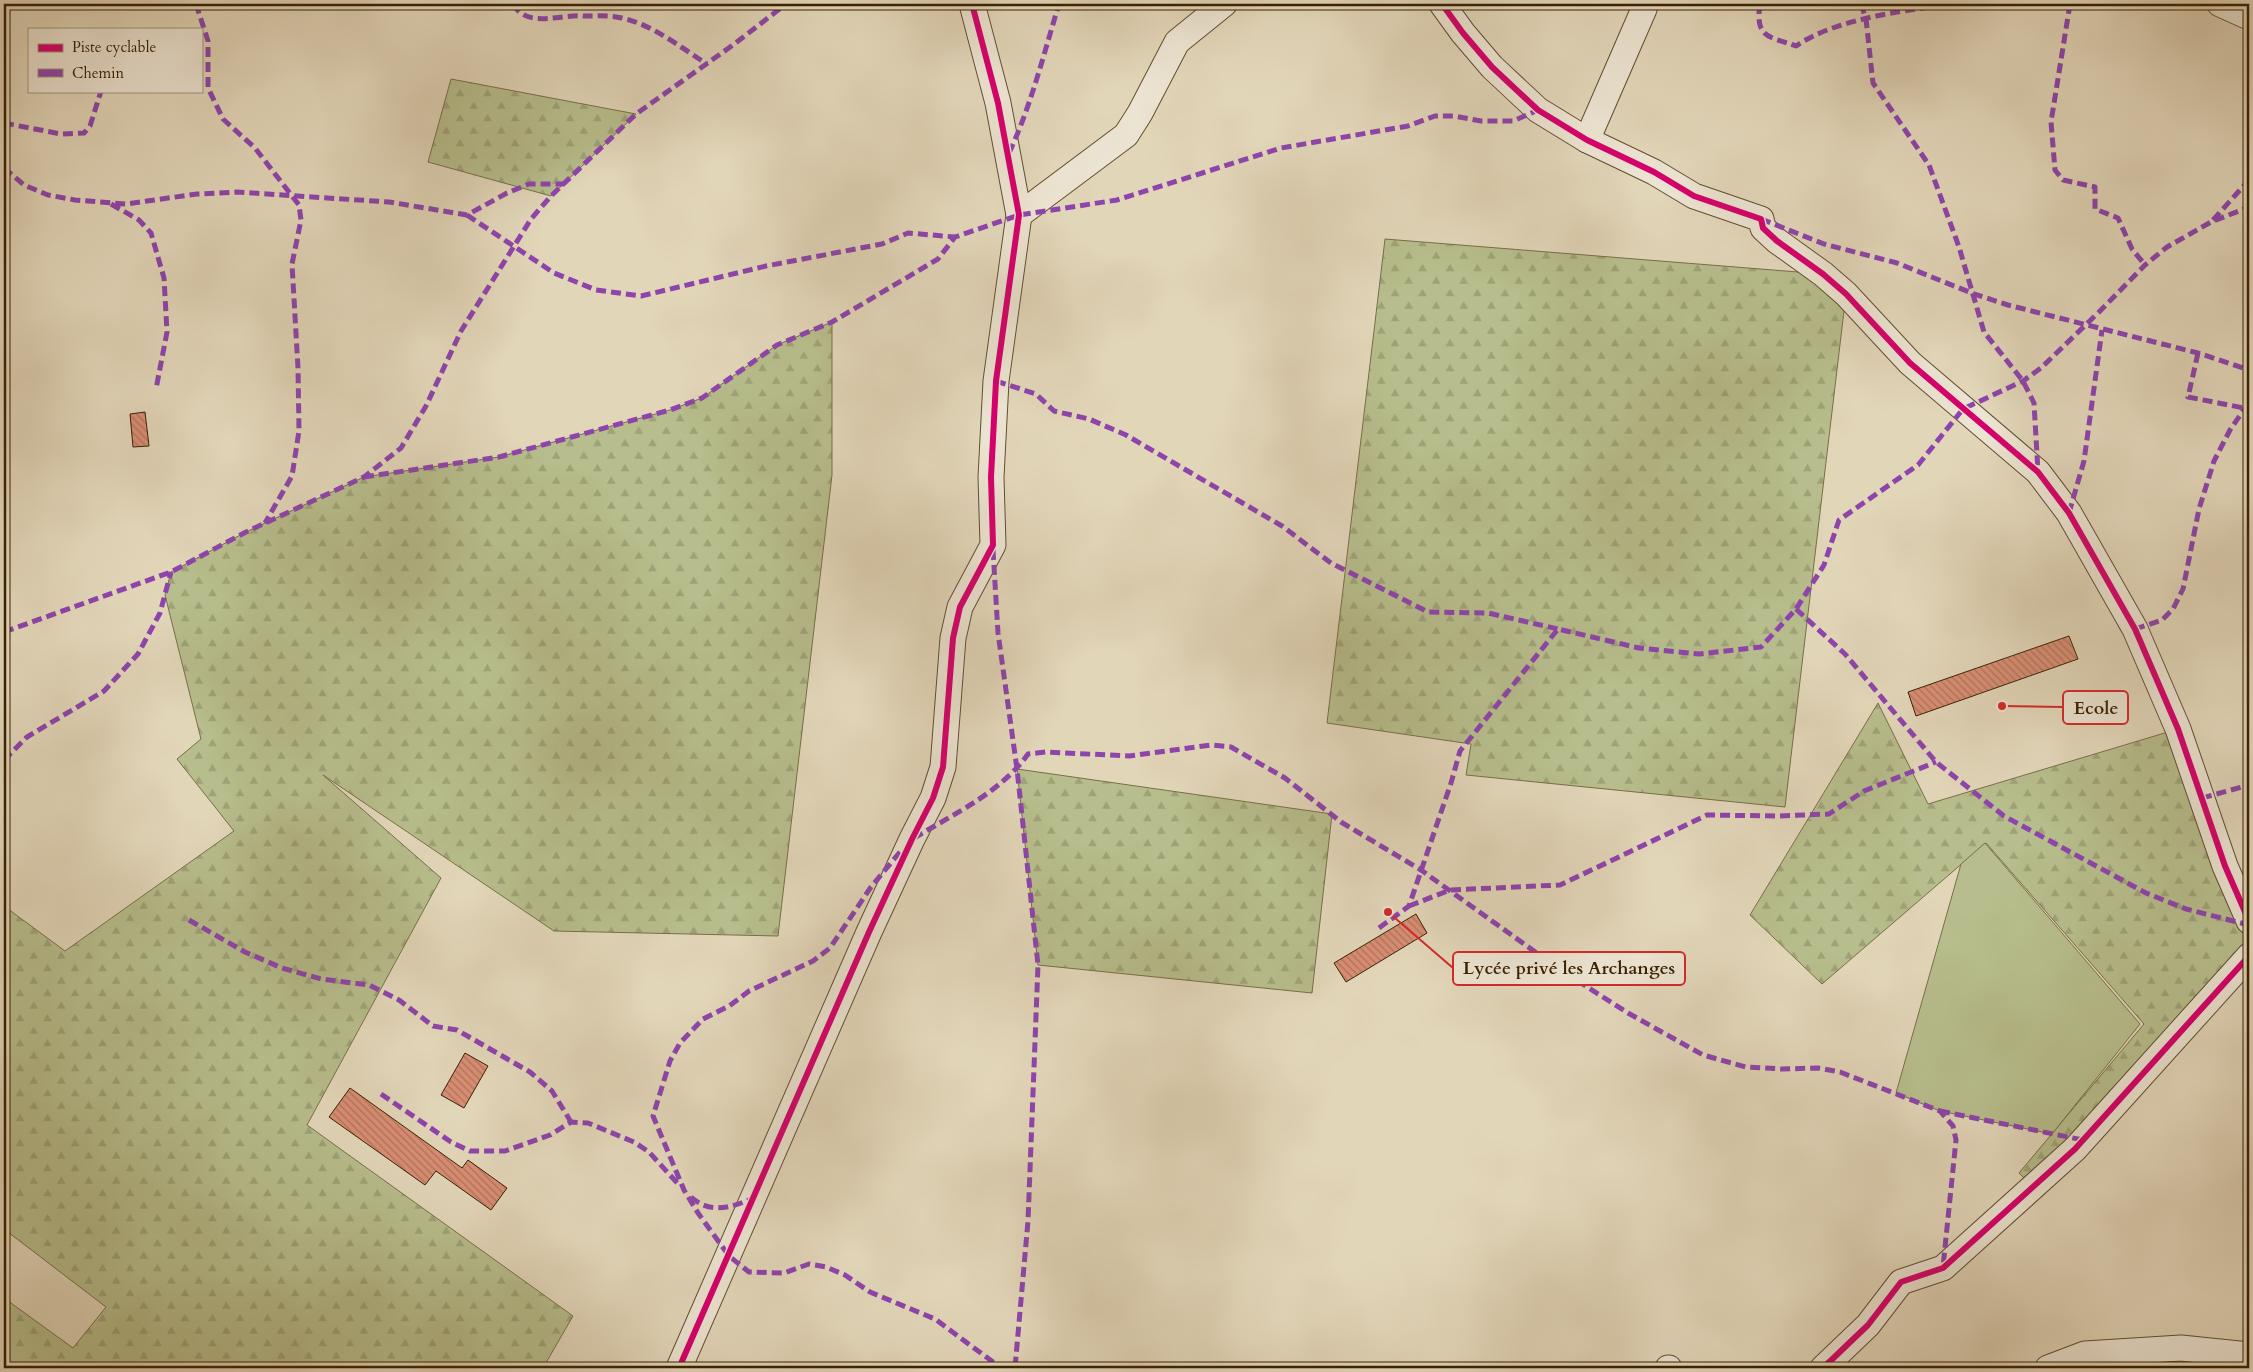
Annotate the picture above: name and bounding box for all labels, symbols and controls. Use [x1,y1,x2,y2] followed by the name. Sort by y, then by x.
[28,28,202,92] legend
[72,37,156,57] text: Piste cyclable
[72,63,124,83] text: Chemin
[2063,691,2128,724] callout: Ecole
[2074,696,2119,721] text: Ecole
[1453,952,1685,985] callout: Lycée privé les Archanges
[1463,956,1675,981] text: Lycée privé les Archanges

